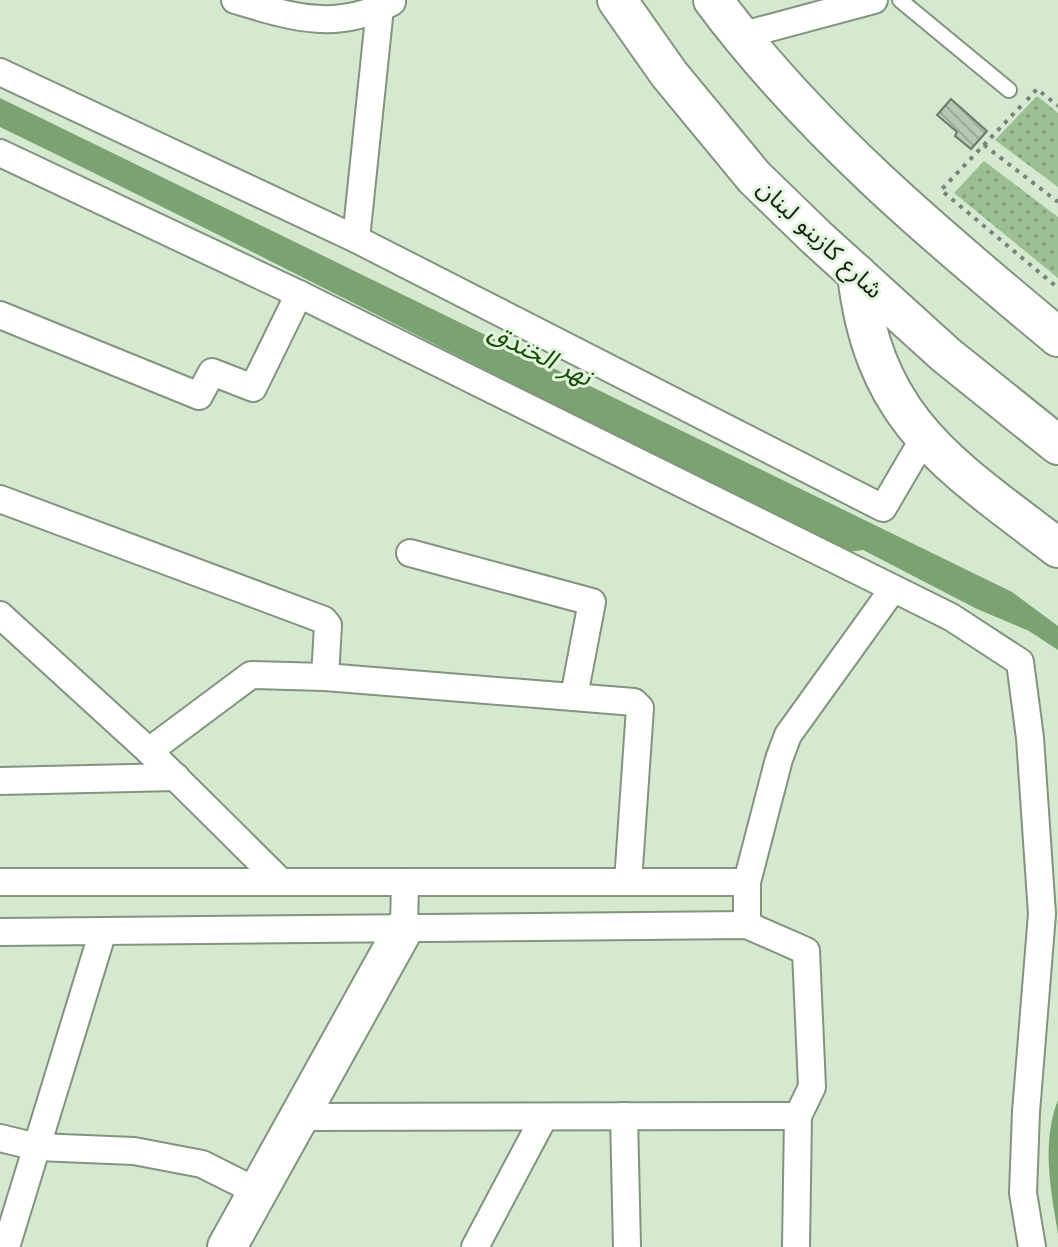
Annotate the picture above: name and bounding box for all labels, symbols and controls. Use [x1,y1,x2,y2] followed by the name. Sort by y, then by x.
[750,174,888,306] street label: شارع كازينو لبنان
[483,316,599,394] water label: نهر الخندق

